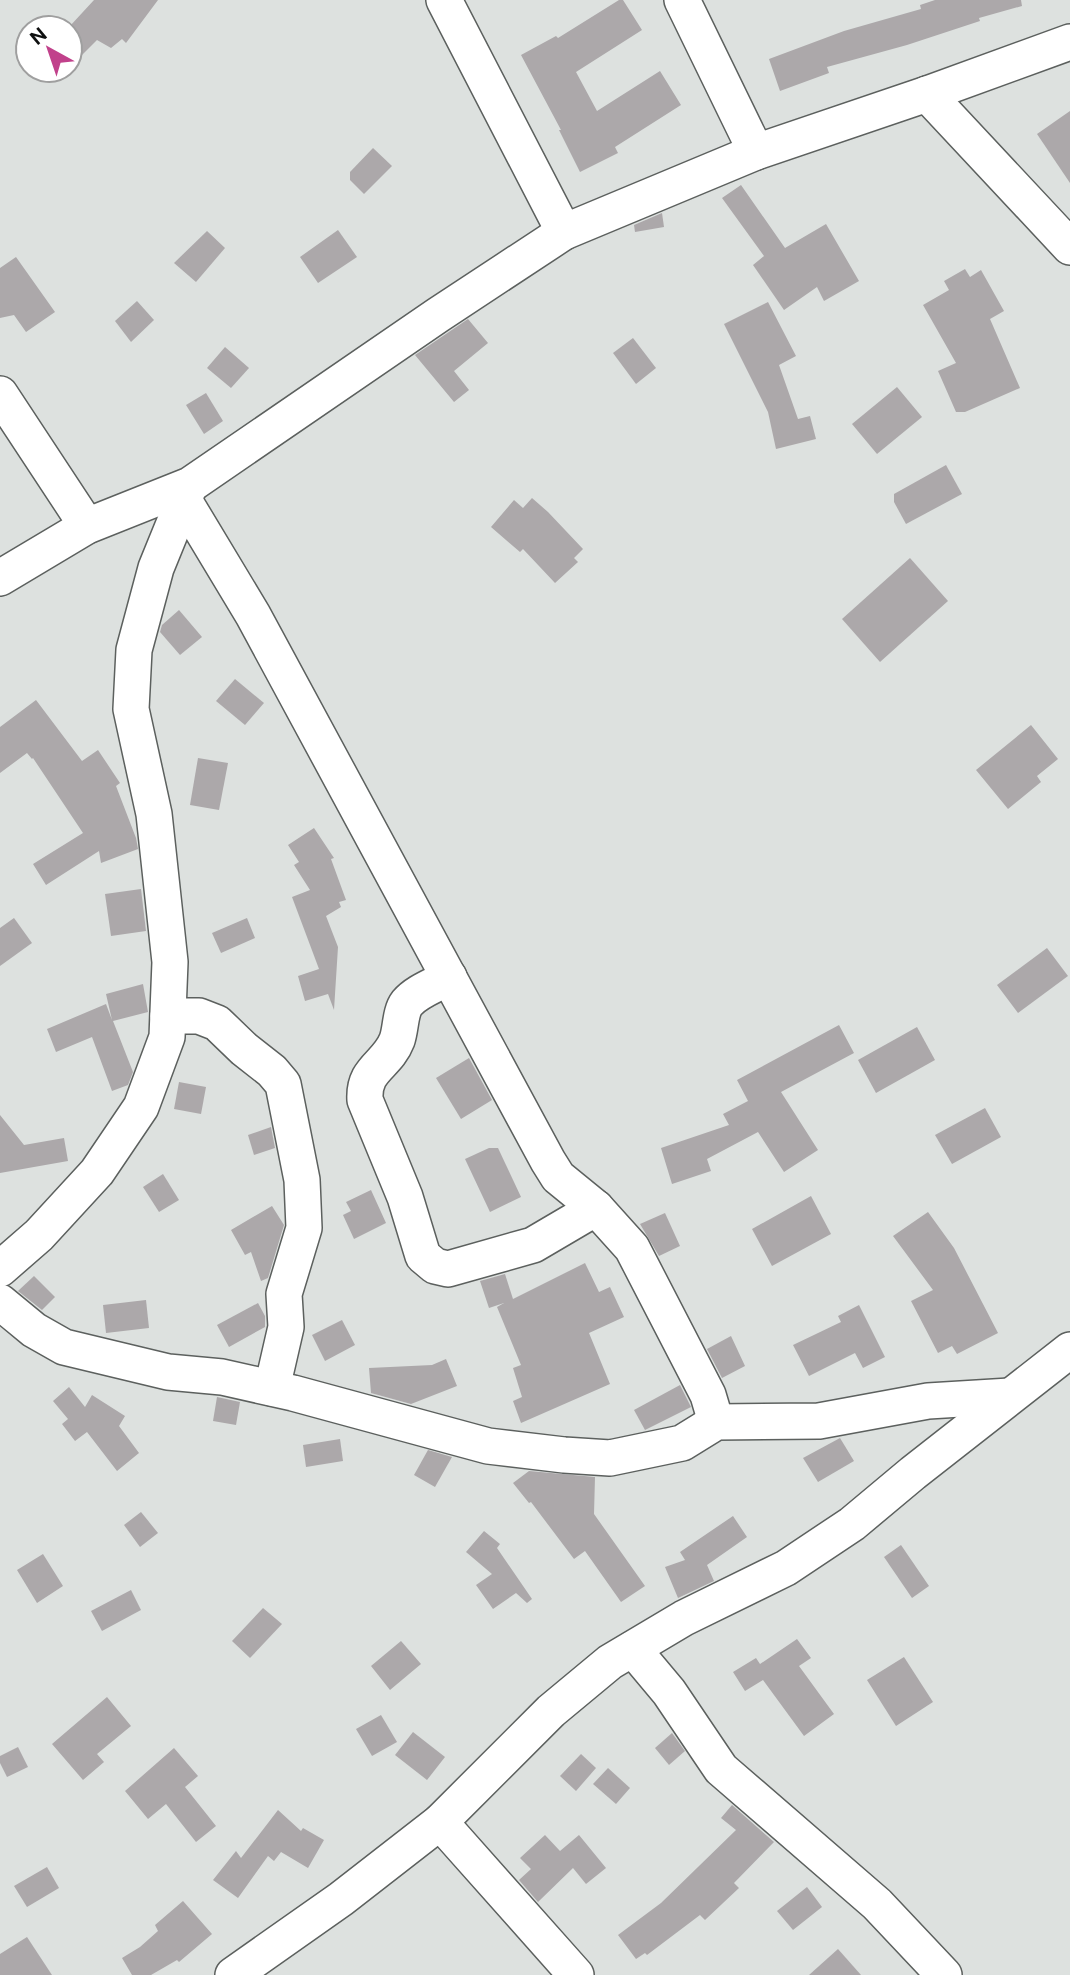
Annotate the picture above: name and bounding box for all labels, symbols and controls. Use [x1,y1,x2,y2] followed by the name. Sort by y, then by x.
[14,14,84,84] north arrow
[25,23,51,49] text: N

